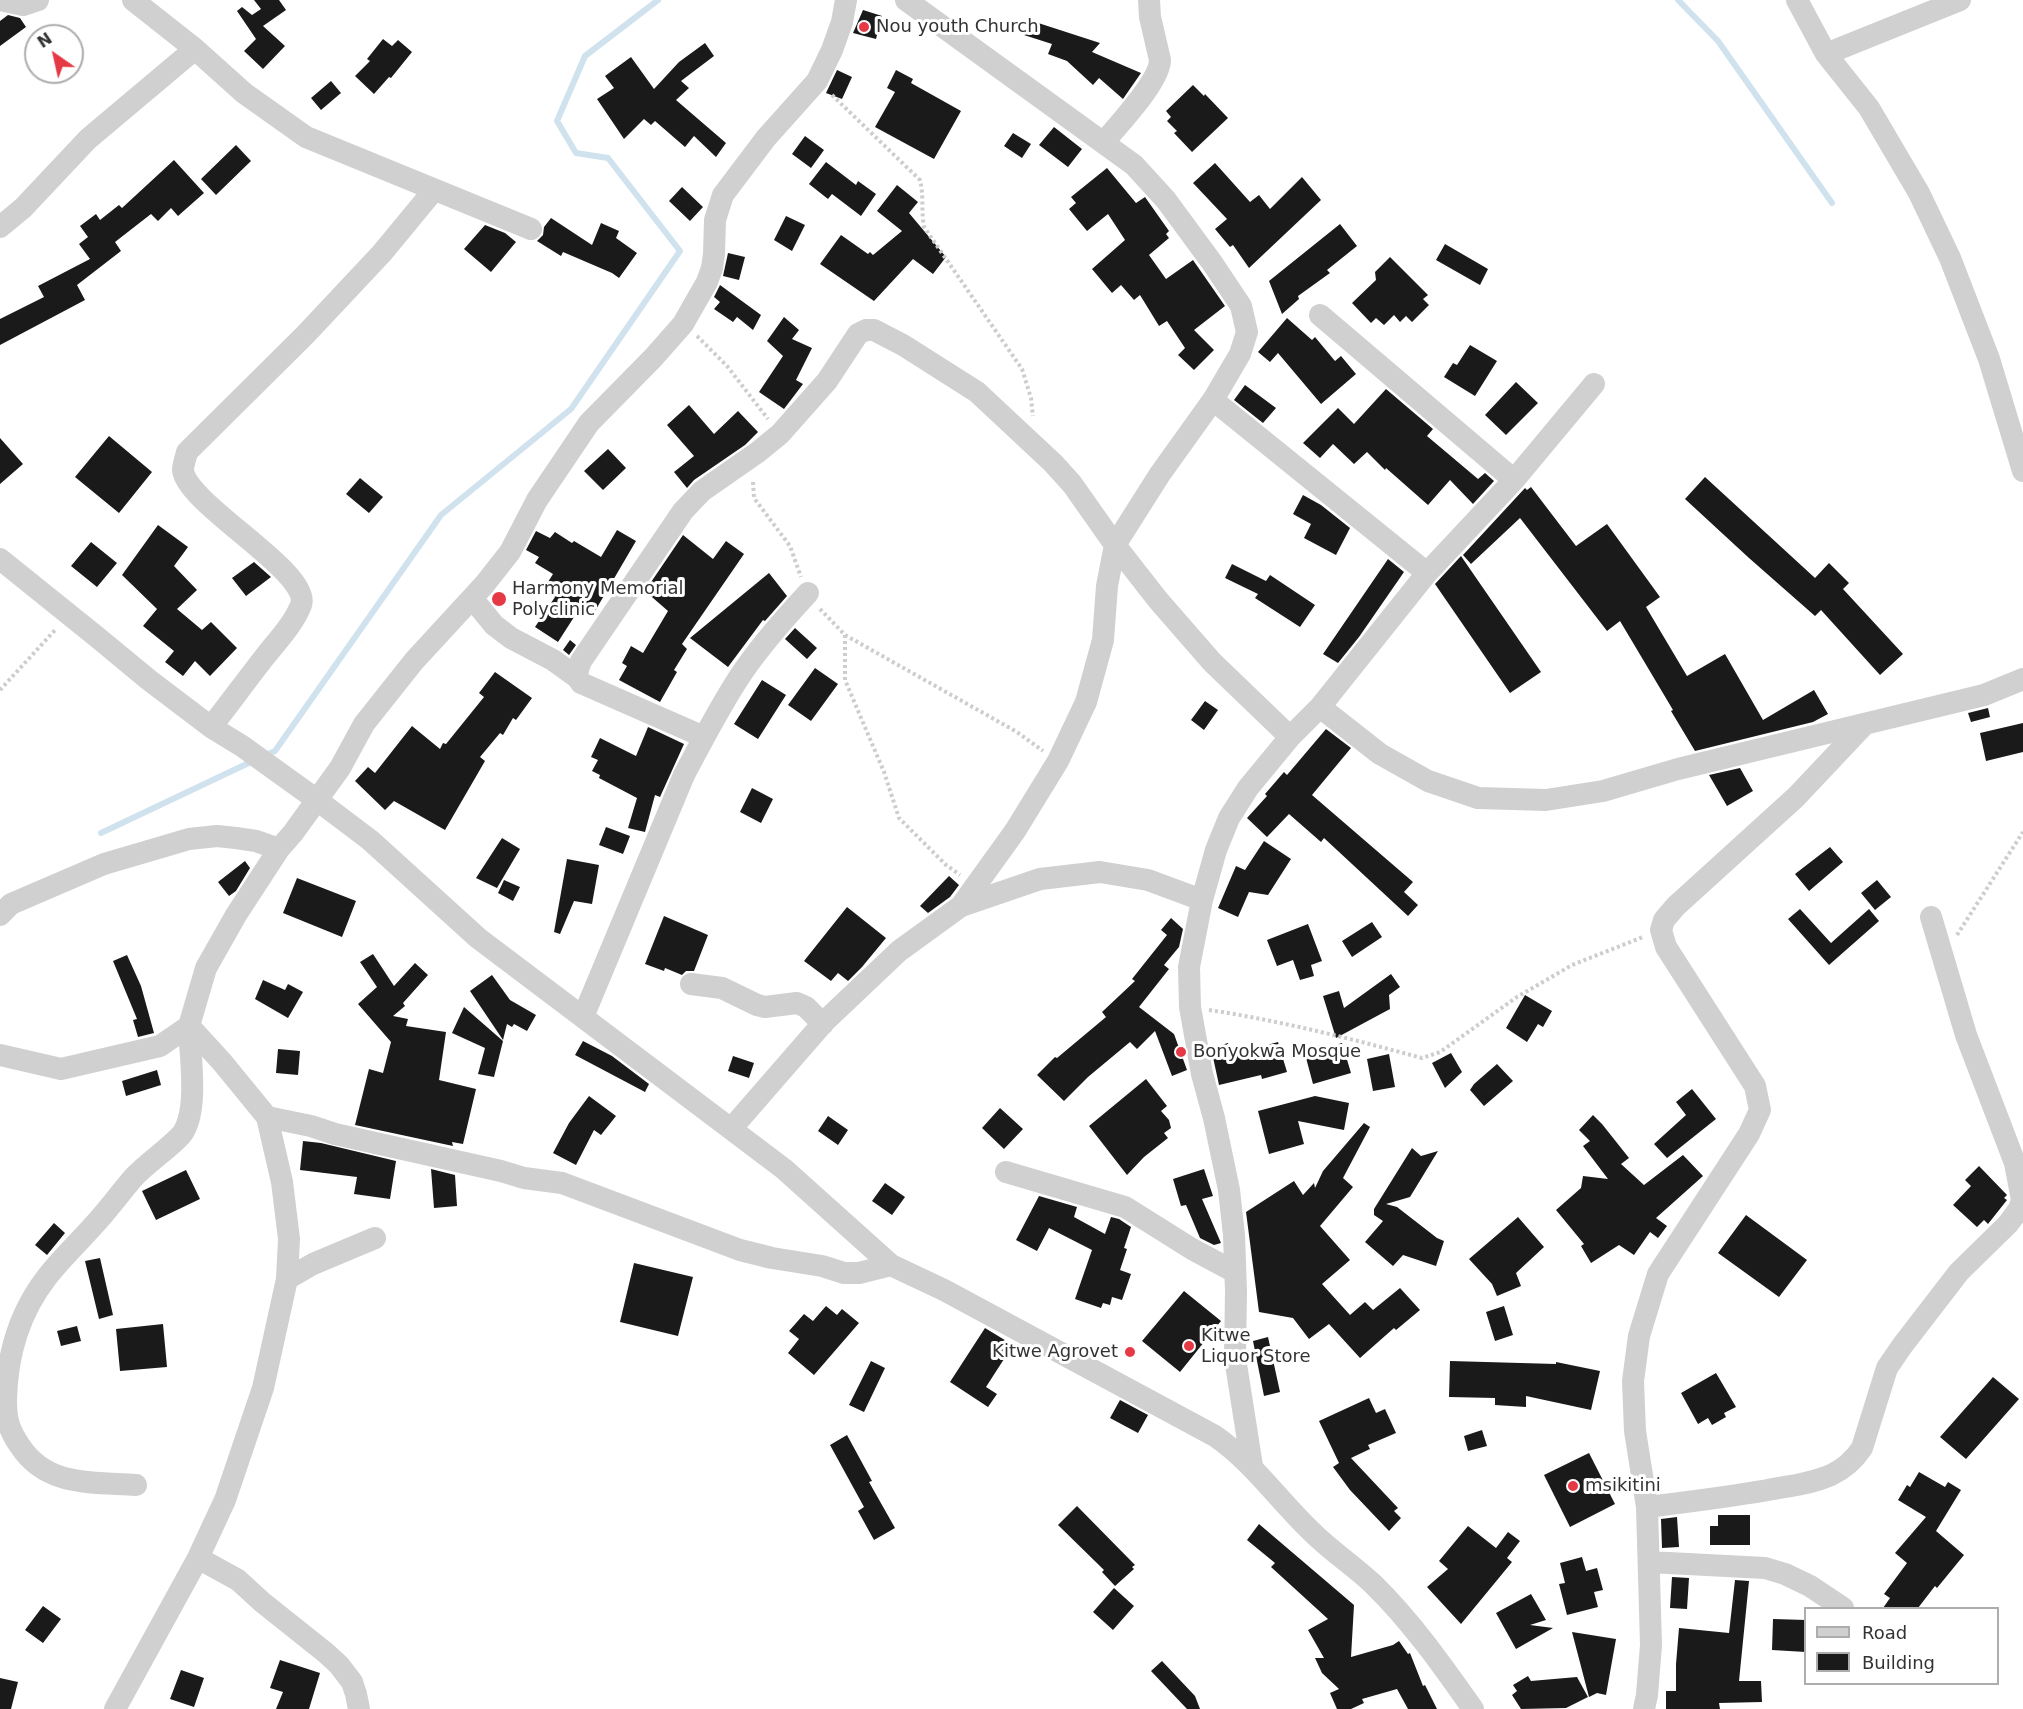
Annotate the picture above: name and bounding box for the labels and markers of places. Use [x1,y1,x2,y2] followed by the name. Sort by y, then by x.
[876,16,1039,38] place label: Nou youth Church
[857,20,871,34] marker: Nou youth Church
[512,578,684,620] place label: Harmony Memorial Polyclinic
[490,590,508,608] marker: Harmony Memorial Polyclinic
[1193,1041,1361,1063] place label: Bonyokwa Mosque
[1174,1045,1188,1059] marker: Bonyokwa Mosque
[1201,1325,1311,1368] place label: Kitwe Liquor Store
[1182,1339,1196,1353] marker: Kitwe Liquor Store
[992,1341,1118,1363] place label: Kitwe Agrovet
[1123,1345,1137,1359] marker: Kitwe Agrovet
[1585,1475,1661,1497] place label: msikitini
[1566,1479,1580,1493] marker: msikitini

